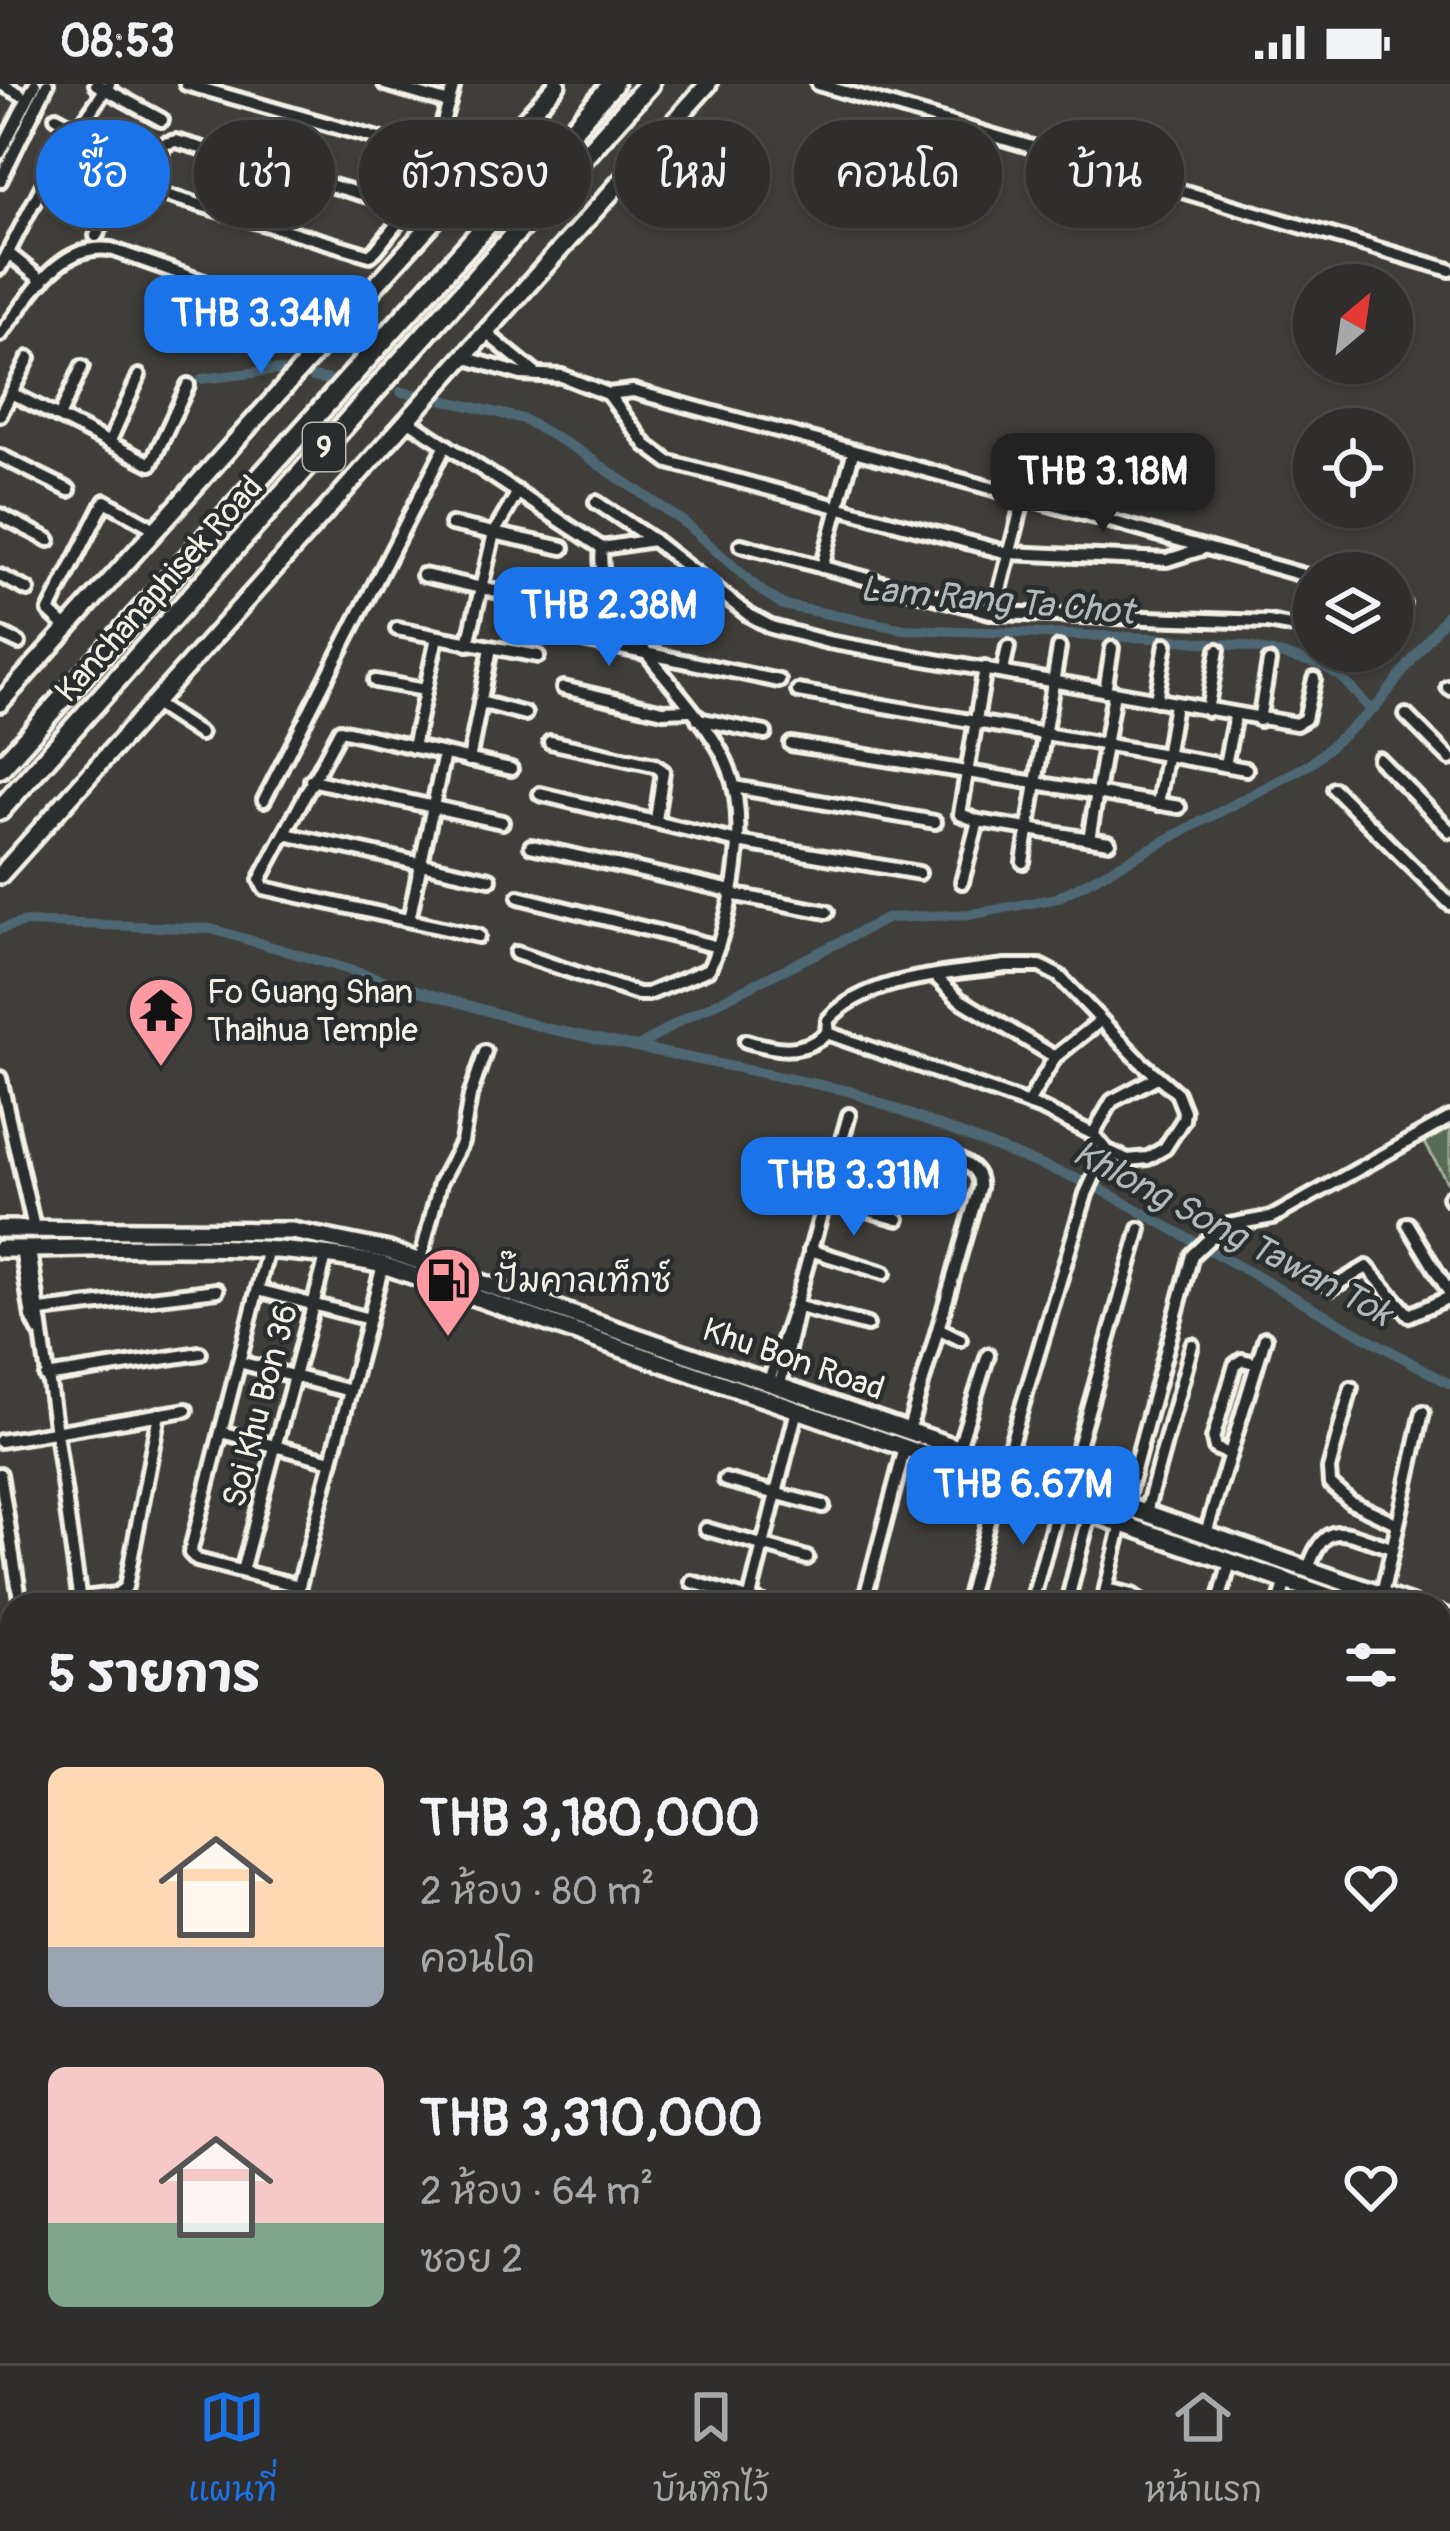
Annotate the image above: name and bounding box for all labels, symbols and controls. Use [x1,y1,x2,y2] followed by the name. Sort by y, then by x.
[60,14,175,70] text: 08:53
[36,120,170,228] chip: ซื้อ
[194,120,335,228] chip: เช่า
[359,120,591,228] chip: ตัวกรอง
[615,120,770,228] chip: ใหม่
[794,120,1002,228] chip: คอนโด
[1026,120,1184,228] chip: บ้าน
[1293,264,1413,384] north arrow
[1293,264,1413,672] map controls
[124,275,398,377] pin: THB 3.34M
[171,289,351,338] text: THB 3.34M
[1293,408,1413,528] button: locate
[303,423,345,471] road number: 9
[966,433,1240,535] pin: THB 3.18M
[1018,447,1188,496] text: THB 3.18M
[46,467,272,711] street label: Kanchanaphisek Road
[1293,552,1413,672] button: layers
[858,566,1139,635] water label: Lam Rang Ta Chot
[472,567,746,669] pin: THB 2.38M
[521,581,697,630] text: THB 2.38M
[207,972,418,1051] place label: Fo Guang Shan Thaihua Temple
[126,975,196,1069] temple icon: Fo Guang Shan Thaihua Temple
[1065,1130,1402,1338] water label: Khlong Song Tawan Tok
[717,1137,991,1239] pin: THB 3.31M
[768,1151,940,1200] text: THB 3.31M
[413,1245,483,1339] fuel station icon: ปั๊มคาลเท็กซ์
[494,1250,671,1302] place label: ปั๊มคาลเท็กซ์
[214,1299,307,1511] street label: Soi Khu Bon 36
[697,1309,890,1410] street label: Khu Bon Road
[886,1446,1160,1548] pin: THB 6.67M
[933,1460,1113,1509] text: THB 6.67M
[1338,1632,1404,1698] icon: filters
[48,1643,261,1707] text: 5 รายการ
[420,1787,760,1851] text: THB 3,180,000
[144,1815,288,1959] icon: home
[1338,1854,1404,1920] icon: heart
[420,1867,655,1916] text: 2 ห้อง · 80 m²
[420,1935,535,1984] text: คอนโด
[420,2087,763,2151] text: THB 3,310,000
[144,2115,288,2259] icon: home
[1338,2154,1404,2220] icon: heart
[420,2167,654,2216] text: 2 ห้อง · 64 m²
[420,2235,523,2284] text: ซอย 2
[188,2384,277,2514] tab: แผนที่
[653,2384,769,2514] tab: บันทึกไว้
[1144,2384,1262,2514] tab: หน้าแรก

